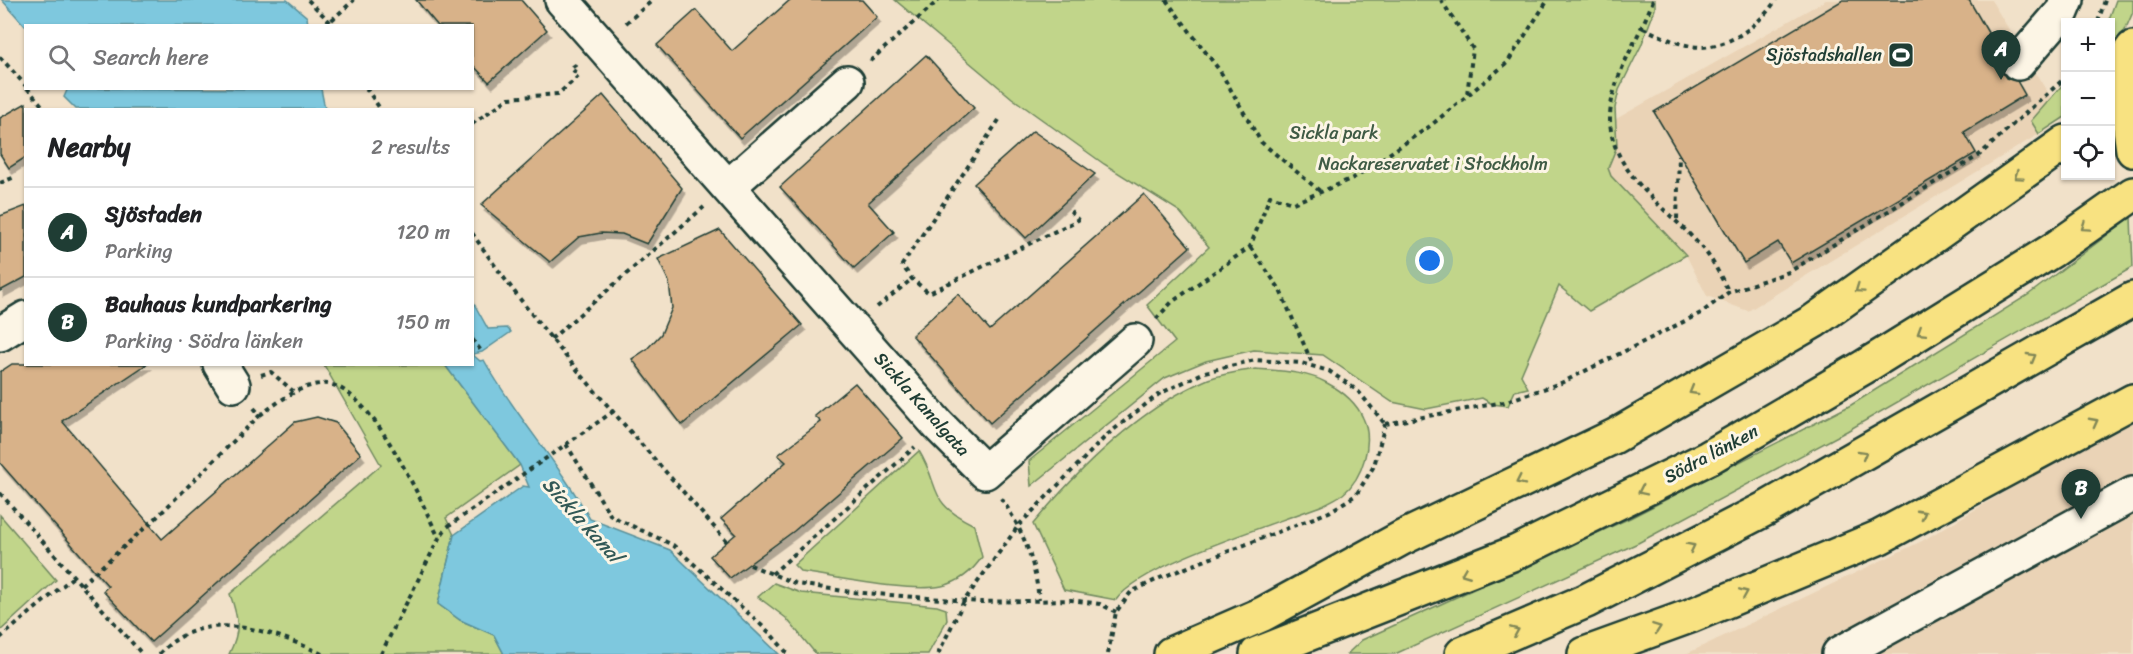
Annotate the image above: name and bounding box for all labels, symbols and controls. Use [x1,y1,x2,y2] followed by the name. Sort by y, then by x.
[2061,18,2115,180] map controls
[2061,18,2115,72] button: +
[24,24,474,90] search box
[1982,31,2020,80] pin: A
[93,38,209,77] text: Search here
[1766,39,1882,71] place label: Sjöstadshallen
[1886,40,1916,70] sports icon: Sjöstadshallen
[45,41,78,74] icon: search
[2061,72,2115,126] button: −
[1289,117,1379,149] park label: Sickla park
[48,124,130,170] text: Nearby
[2061,126,2115,180] button: locate
[371,130,450,165] text: 2 results
[1318,148,1548,180] park label: Nackareservatet i Stockholm
[2013,169,2024,180] one-way arrow
[105,195,202,234] text: Sjöstaden
[61,215,74,250] text: A
[397,215,450,250] text: 120 m
[2081,220,2092,231] one-way arrow
[105,234,172,269] text: Parking
[1415,246,1444,275] your location
[1854,282,1865,293] one-way arrow
[105,285,332,324] text: Bauhaus kundparkering
[61,305,74,340] text: B
[396,305,450,340] text: 150 m
[105,324,303,359] text: Parking · Södra länken
[1917,325,1928,336] one-way arrow
[866,344,978,464] street label: Sickla Kanalgata
[2026,353,2036,365] one-way arrow
[1689,383,1699,395] one-way arrow
[1658,415,1764,492] street label: Södra länken
[2087,418,2098,429] one-way arrow
[1856,450,1867,461] one-way arrow
[533,469,634,575] water label: Sickla kanal
[2062,470,2100,519] pin: B
[1516,474,1527,486] one-way arrow
[1637,483,1648,495] one-way arrow
[1916,510,1926,521] one-way arrow
[1685,543,1696,554] one-way arrow
[1460,566,1471,578] one-way arrow
[1737,588,1748,600] one-way arrow
[1651,622,1662,635] one-way arrow
[1509,626,1520,638] one-way arrow

